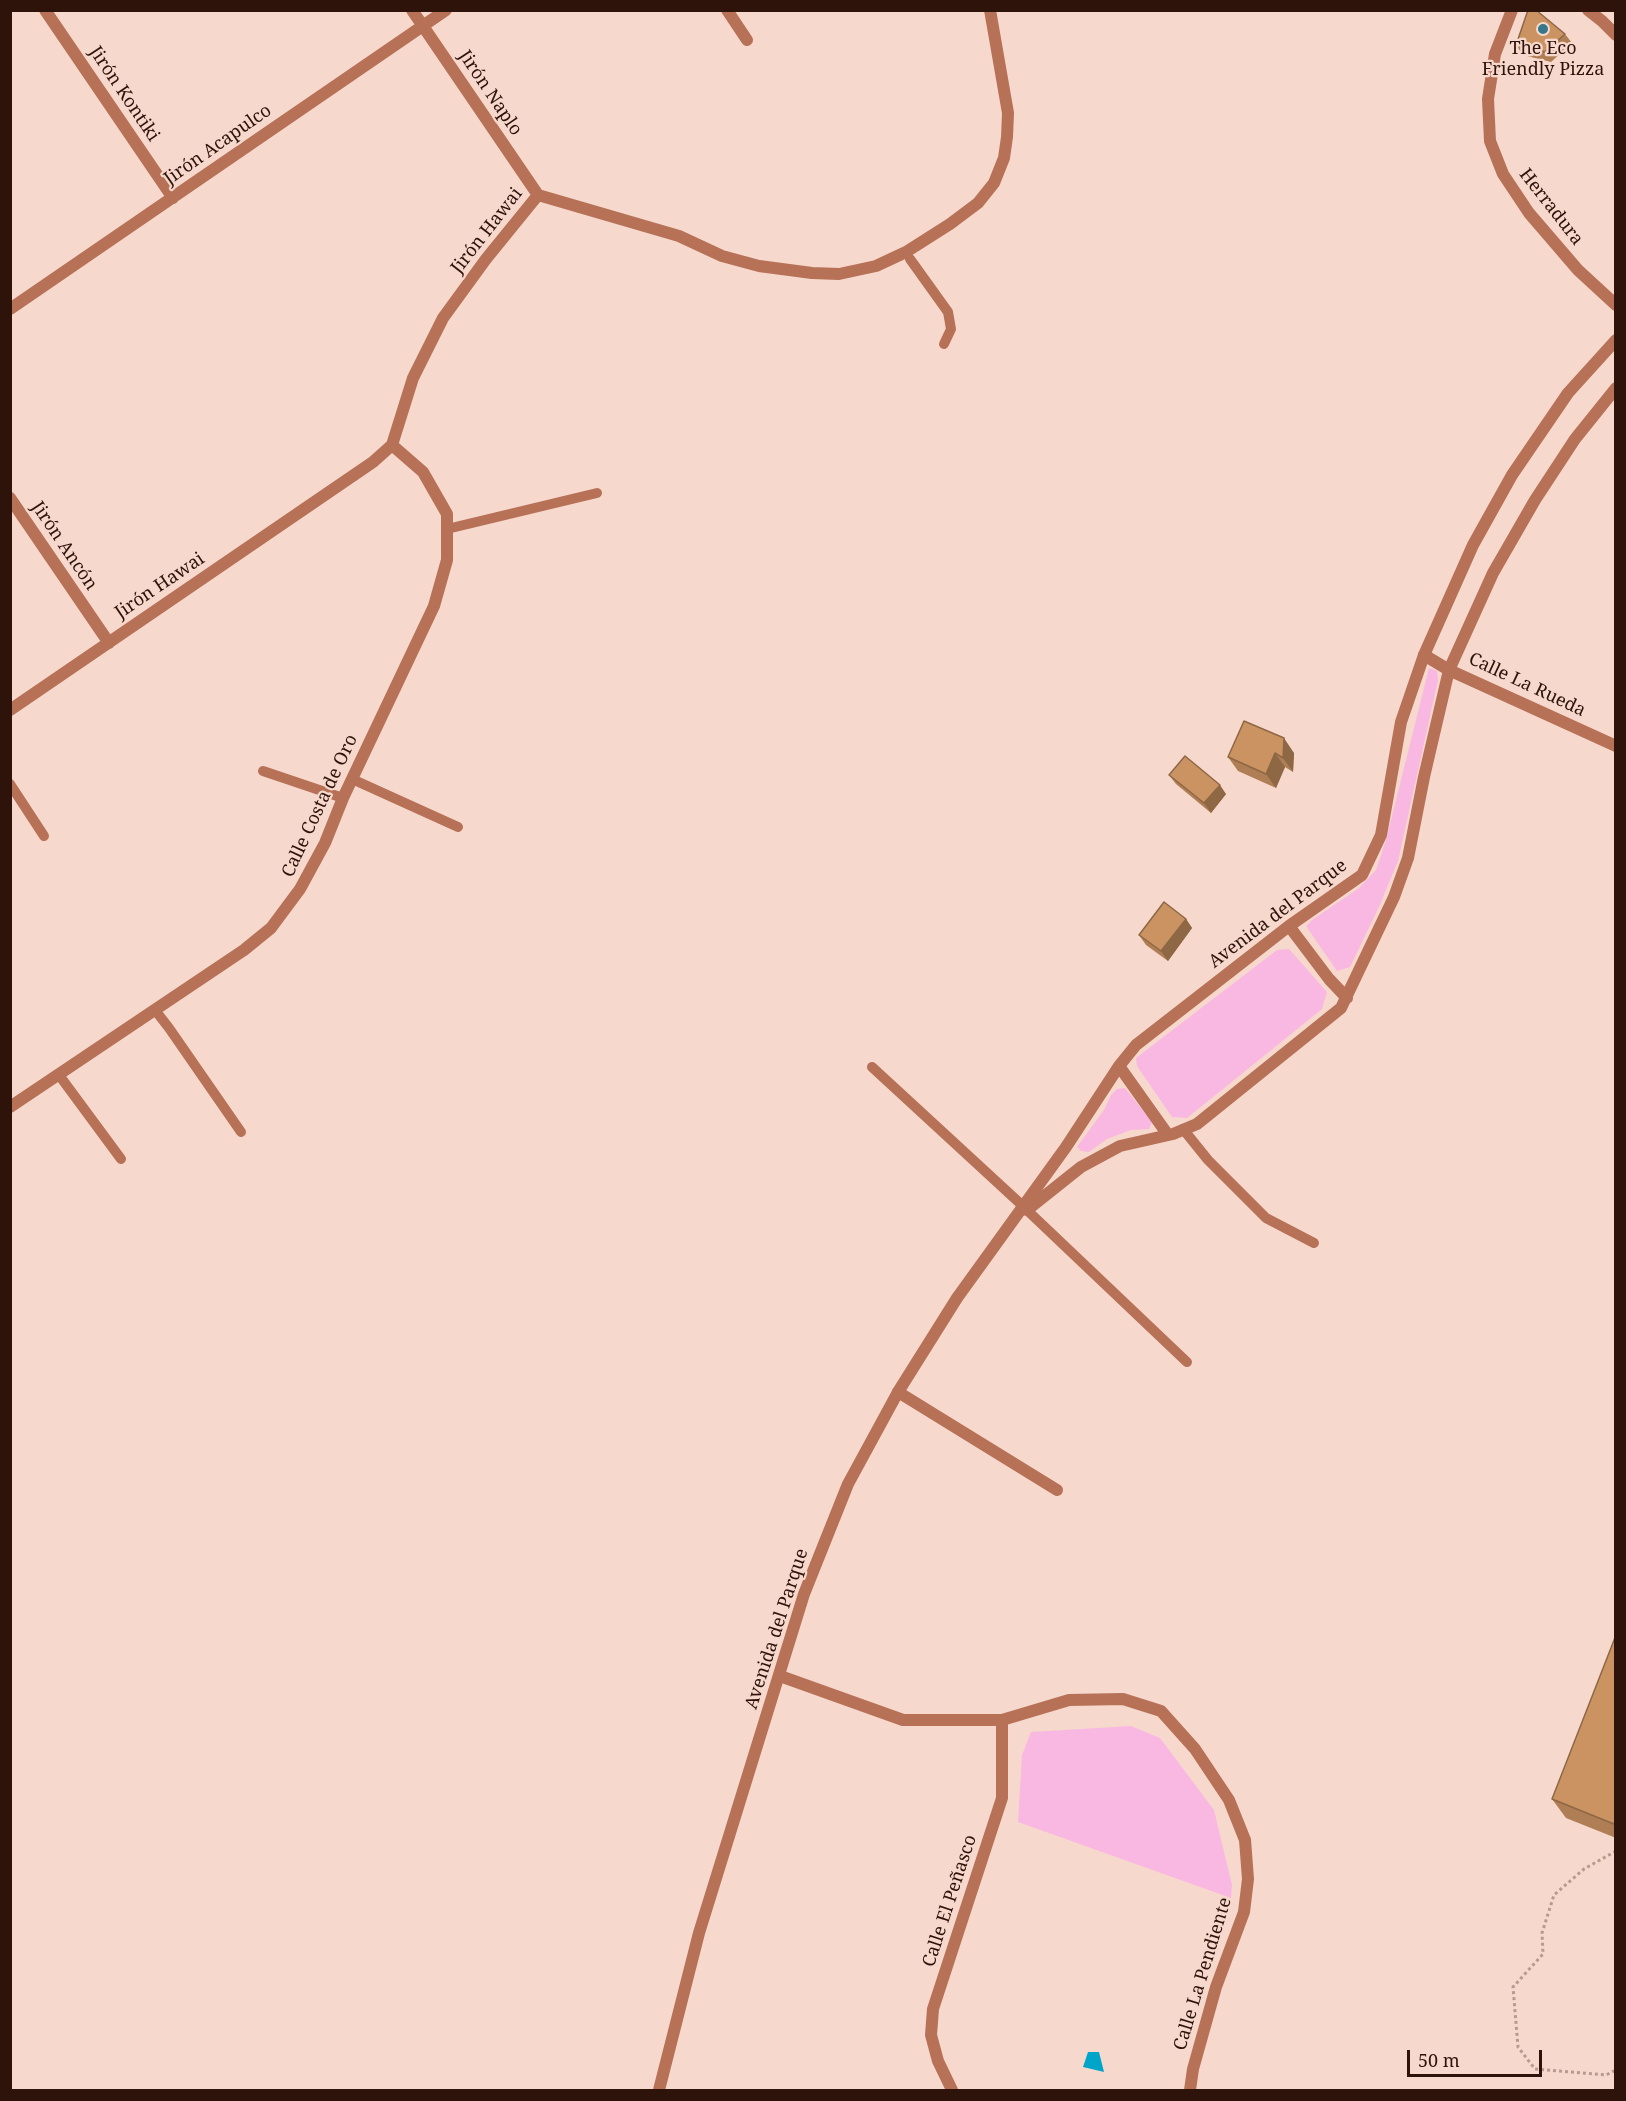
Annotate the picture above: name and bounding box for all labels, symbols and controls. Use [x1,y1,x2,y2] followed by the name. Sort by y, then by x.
[1536,22,1550,36] marker: The Eco Friendly Pizza
[1482,38,1604,80] place label: The Eco Friendly Pizza
[84,42,164,146] street label: Jirón Kontiki
[454,46,526,140] street label: Jirón Naplo
[160,100,276,190] street label: Jirón Acapulco
[1514,164,1588,250] street label: Herradura
[447,184,527,278] street label: Jirón Hawai
[26,497,102,595] street label: Jirón Ancón
[111,548,209,624] street label: Jirón Hawai
[1465,648,1589,722] street label: Calle La Rueda
[277,731,363,881] street label: Calle Costa de Oro
[1205,855,1351,973] street label: Avenida del Parque
[741,1546,813,1712] street label: Avenida del Parque
[918,1832,982,1970] street label: Calle El Peñasco
[1169,1895,1237,2053] street label: Calle La Pendiente
[1410,2038,1545,2076] scale bar
[1418,2048,1460,2072] text: 50 m

